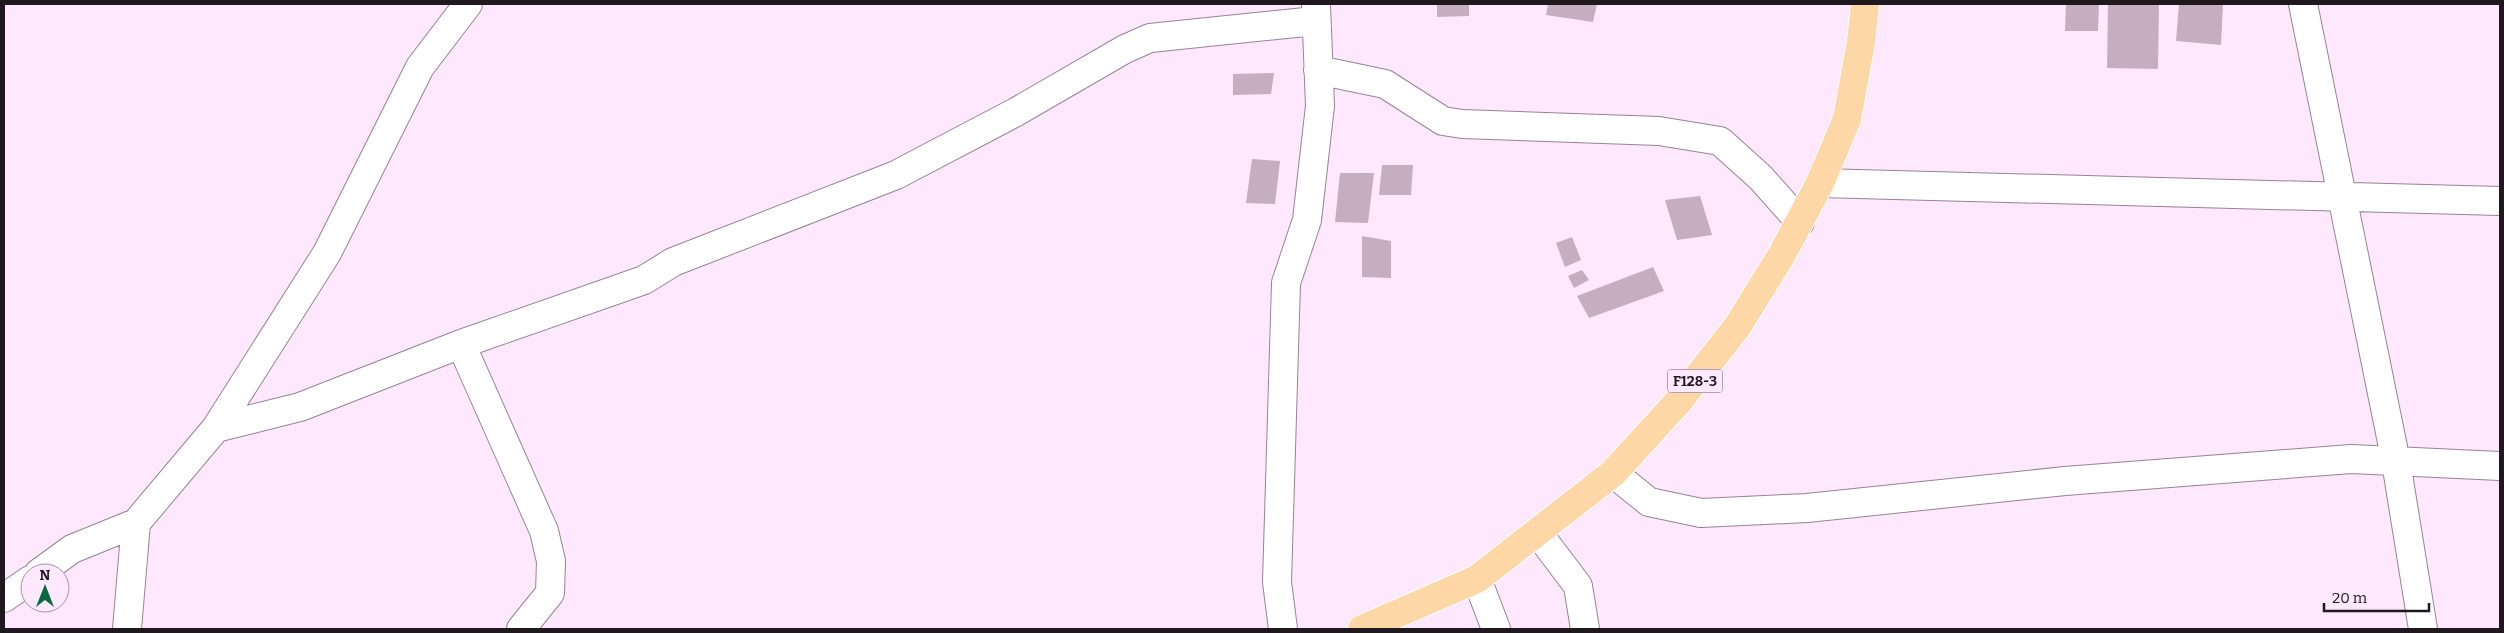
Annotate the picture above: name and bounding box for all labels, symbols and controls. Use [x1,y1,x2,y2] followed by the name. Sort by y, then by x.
[1668,370,1722,392] road number: F128-3
[20,563,70,613] north arrow
[40,567,51,584] text: N
[2324,580,2429,612] scale bar
[2332,589,2368,607] text: 20 m

